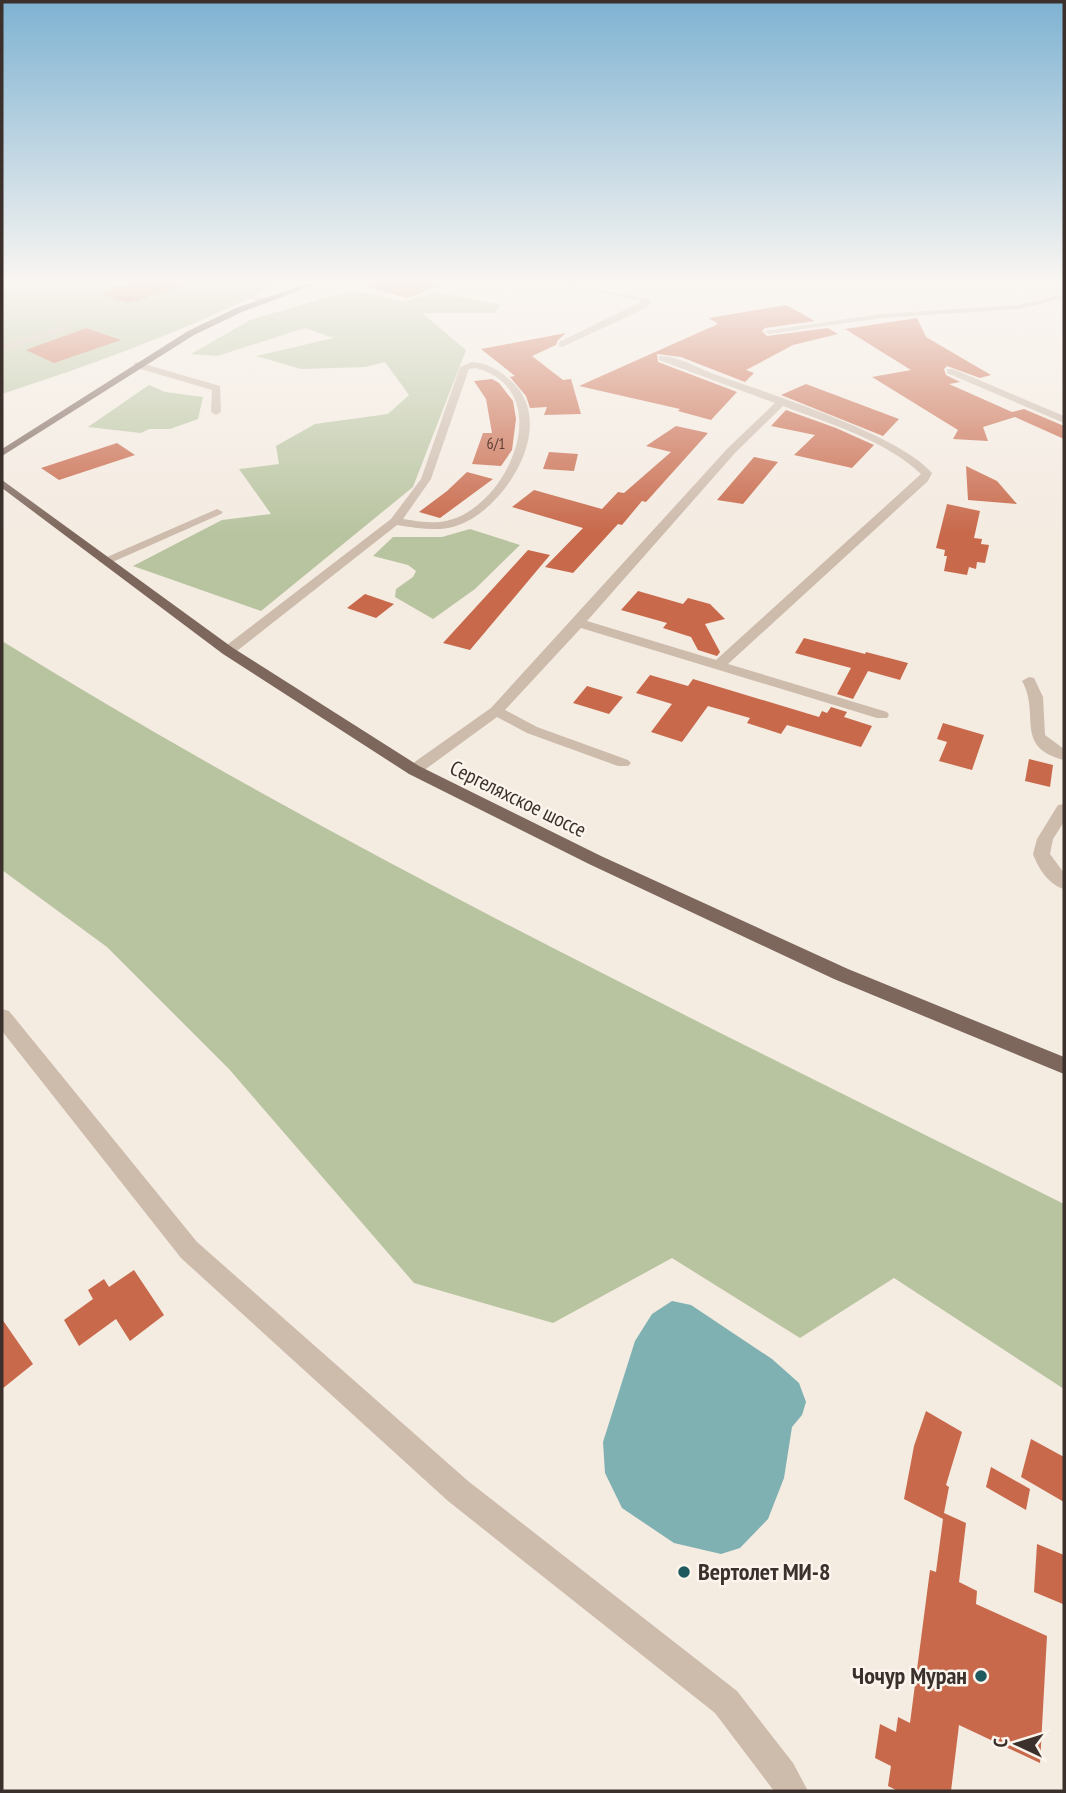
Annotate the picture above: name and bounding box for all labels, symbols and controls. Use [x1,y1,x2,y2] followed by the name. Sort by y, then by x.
[486,433,506,453] house number: 6/1
[446,754,591,843] street label: Сергеляхское шоссе
[698,1556,830,1587] place label: Вертолет МИ-8
[676,1564,692,1580] marker: Вертолет МИ-8
[852,1660,967,1691] place label: Чочур Муран
[973,1668,989,1684] marker: Чочур Муран
[982,1709,1052,1779] north arrow
[988,1737,1012,1748] text: С

